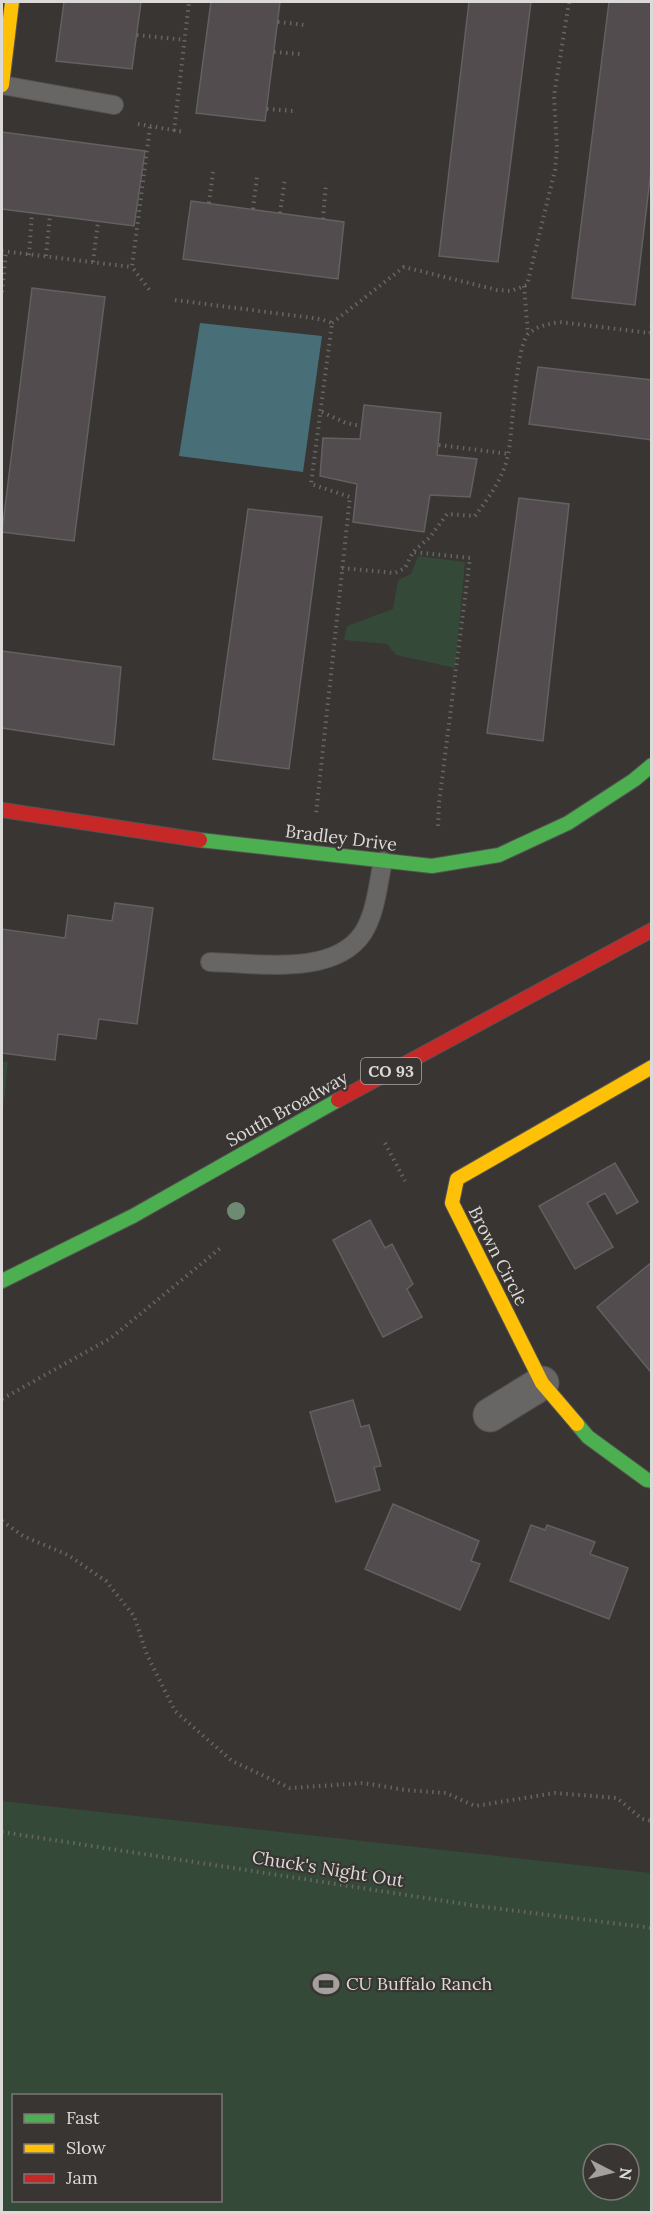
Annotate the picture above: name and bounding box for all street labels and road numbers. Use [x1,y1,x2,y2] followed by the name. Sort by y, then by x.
[284,819,399,856] street label: Bradley Drive
[361,1058,421,1084] road number: CO 93
[222,1065,352,1152] street label: South Broadway
[464,1202,533,1310] street label: Brown Circle
[250,1845,406,1892] street label: Chuck's Night Out

